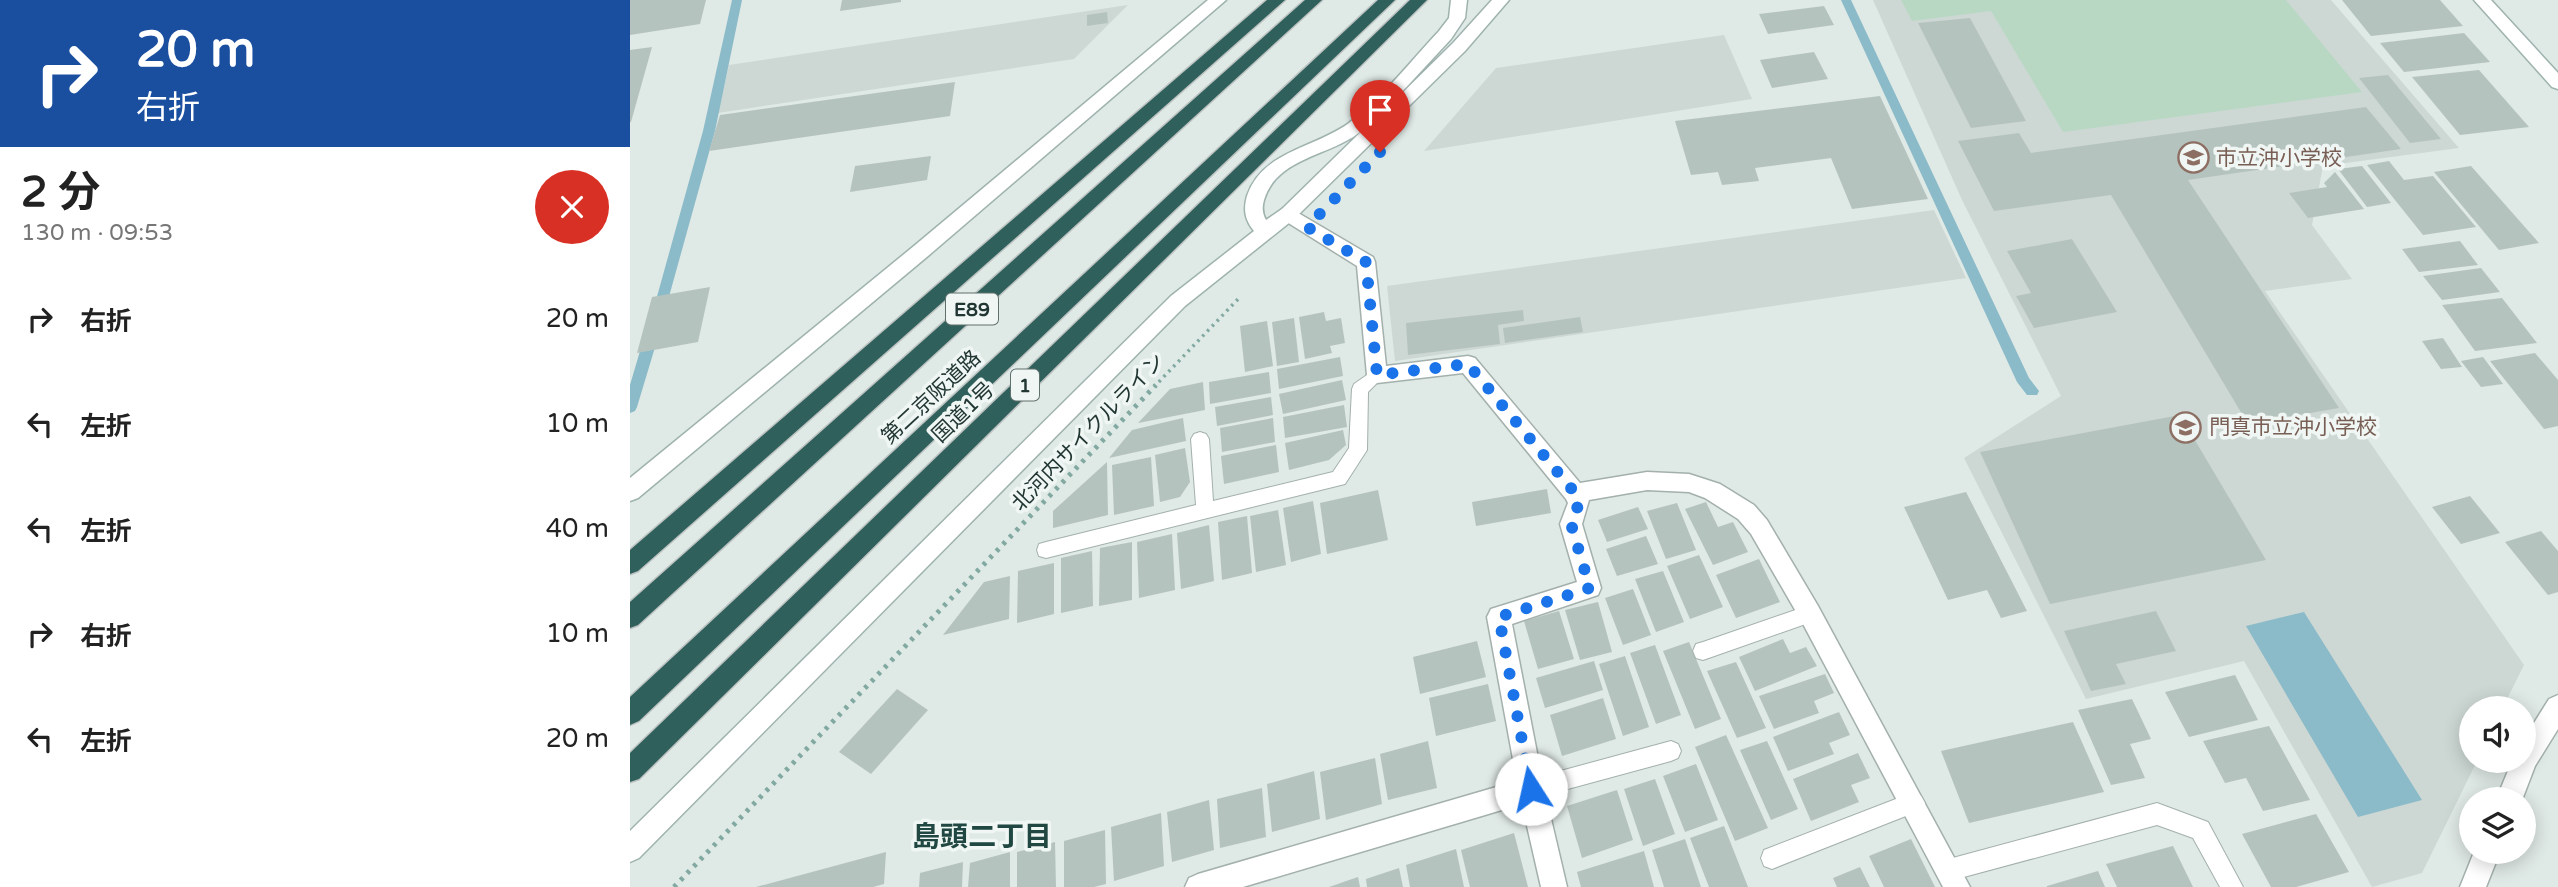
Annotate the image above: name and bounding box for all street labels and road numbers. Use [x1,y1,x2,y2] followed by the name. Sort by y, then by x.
[946,294,998,324] road number: E89
[877,345,986,449] street label: 第二京阪道路
[1007,349,1170,516] street label: 北河内サイクルライン
[1011,370,1039,400] road number: 1
[927,377,999,448] street label: 国道1号

